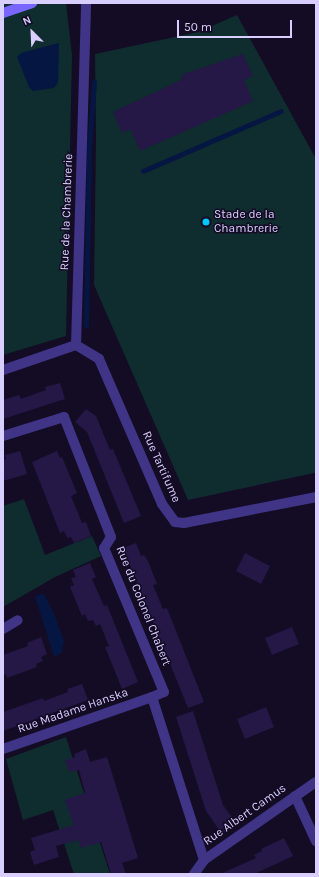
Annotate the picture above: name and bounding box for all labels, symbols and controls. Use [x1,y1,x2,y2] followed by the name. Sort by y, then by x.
[12,12,52,52] north arrow
[179,12,294,38] scale bar
[21,13,33,28] text: N
[184,20,212,34] text: 50 m
[58,153,76,271] street label: Rue de la Chambrerie
[214,208,278,236] place label: Stade de la Chambrerie
[201,217,211,227] marker: Stade de la Chambrerie
[139,429,183,505] street label: Rue Tartifume
[112,544,174,668] street label: Rue du Colonel Chabert
[16,685,130,737] street label: Rue Madame Hanska
[201,781,289,849] street label: Rue Albert Camus

